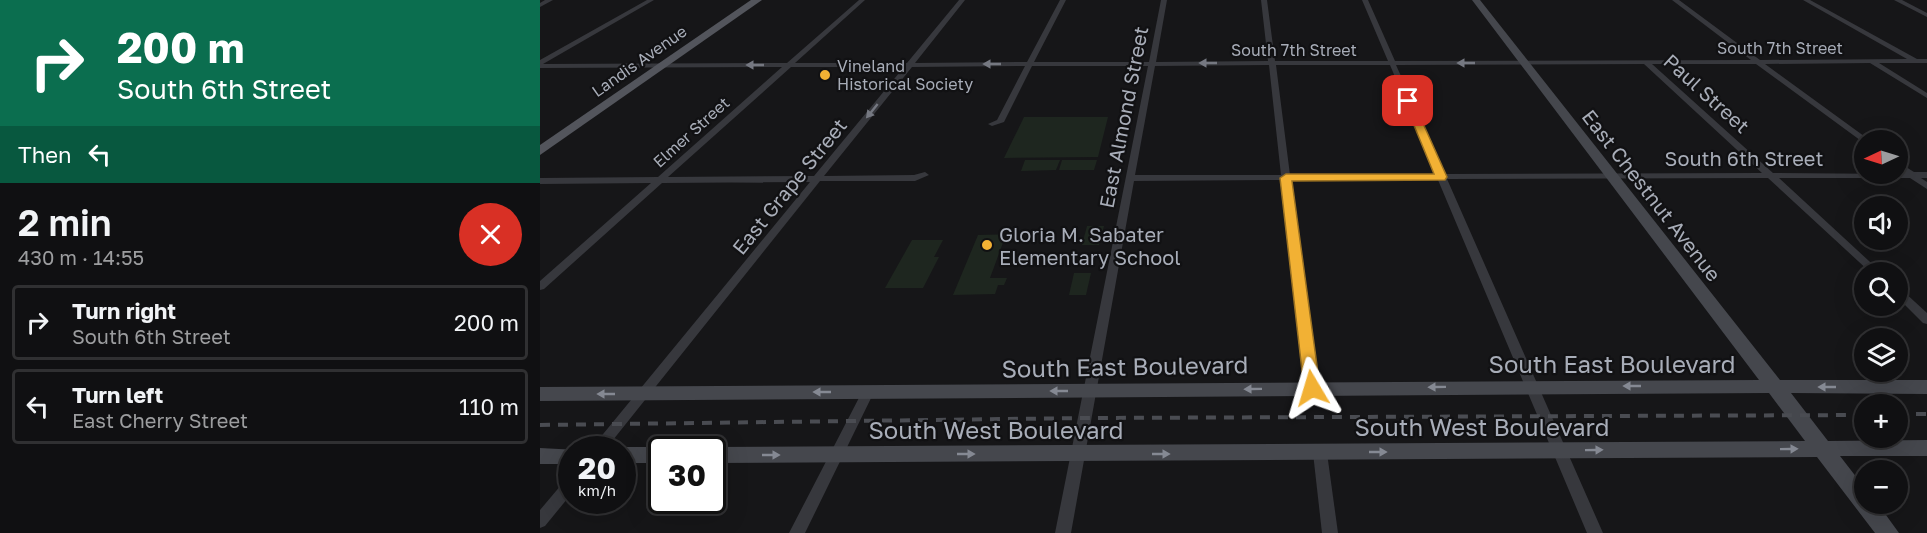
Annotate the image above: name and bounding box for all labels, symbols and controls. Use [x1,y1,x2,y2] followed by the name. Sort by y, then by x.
[588,21,690,101] street label: Landis Avenue
[117,22,244,72] text: 200 m
[18,24,96,102] icon: right
[1094,24,1152,210] street label: East Almond Street
[1717,38,1843,58] street label: South 7th Street
[1231,40,1357,60] street label: South 7th Street
[1659,48,1755,138] street label: Paul Street
[837,56,973,94] place label: Vineland Historical Society
[1199,58,1218,68] one-way arrow
[1457,58,1476,68] one-way arrow
[983,59,1002,69] one-way arrow
[746,60,765,70] one-way arrow
[818,68,832,82] marker: Vineland Historical Society
[117,73,331,105] text: South 6th Street
[1382,75,1433,126] pin
[1391,84,1424,117] icon: arrive
[649,92,733,172] street label: Elmer Street
[867,103,879,118] one-way arrow
[1578,104,1726,286] street label: East Chestnut Avenue
[727,113,851,259] street label: East Grape Street
[1854,130,1908,184] north arrow
[1854,130,1908,514] map controls
[83,138,116,171] icon: left
[18,141,71,168] text: Then
[1665,146,1823,170] street label: South 6th Street
[1854,196,1908,250] button: sound
[18,201,112,244] text: 2 min
[459,203,522,266] button: close
[999,222,1181,269] place label: Gloria M. Sabater Elementary School
[980,238,994,252] marker: Gloria M. Sabater Elementary School
[18,245,144,269] text: 430 m · 14:55
[1854,262,1908,316] button: search
[72,297,176,324] text: Turn right
[21,306,54,339] icon: right
[454,309,519,336] text: 200 m
[72,324,231,348] text: South 6th Street
[1854,328,1908,382] button: layers
[1001,349,1249,383] street label: South East Boulevard
[1489,349,1735,378] street label: South East Boulevard
[1280,356,1344,420] position arrow
[72,381,163,408] text: Turn left
[1622,381,1641,391] one-way arrow
[1427,382,1446,392] one-way arrow
[1817,382,1836,392] one-way arrow
[1244,384,1263,394] one-way arrow
[1049,386,1068,396] one-way arrow
[812,387,831,397] one-way arrow
[596,389,615,399] one-way arrow
[21,390,54,423] icon: left
[459,393,519,420] text: 110 m
[1854,394,1908,448] button: +
[72,408,248,432] text: East Cherry Street
[1355,412,1610,441] street label: South West Boulevard
[869,415,1124,444] street label: South West Boulevard
[648,436,726,514] speed limit sign: 30
[1780,444,1799,454] one-way arrow
[1585,446,1604,455] one-way arrow
[1369,447,1388,457] one-way arrow
[956,449,975,459] one-way arrow
[1151,449,1170,459] one-way arrow
[578,450,616,486] text: 20
[761,450,780,460] one-way arrow
[1854,460,1908,514] button: −
[578,481,616,499] text: km/h

